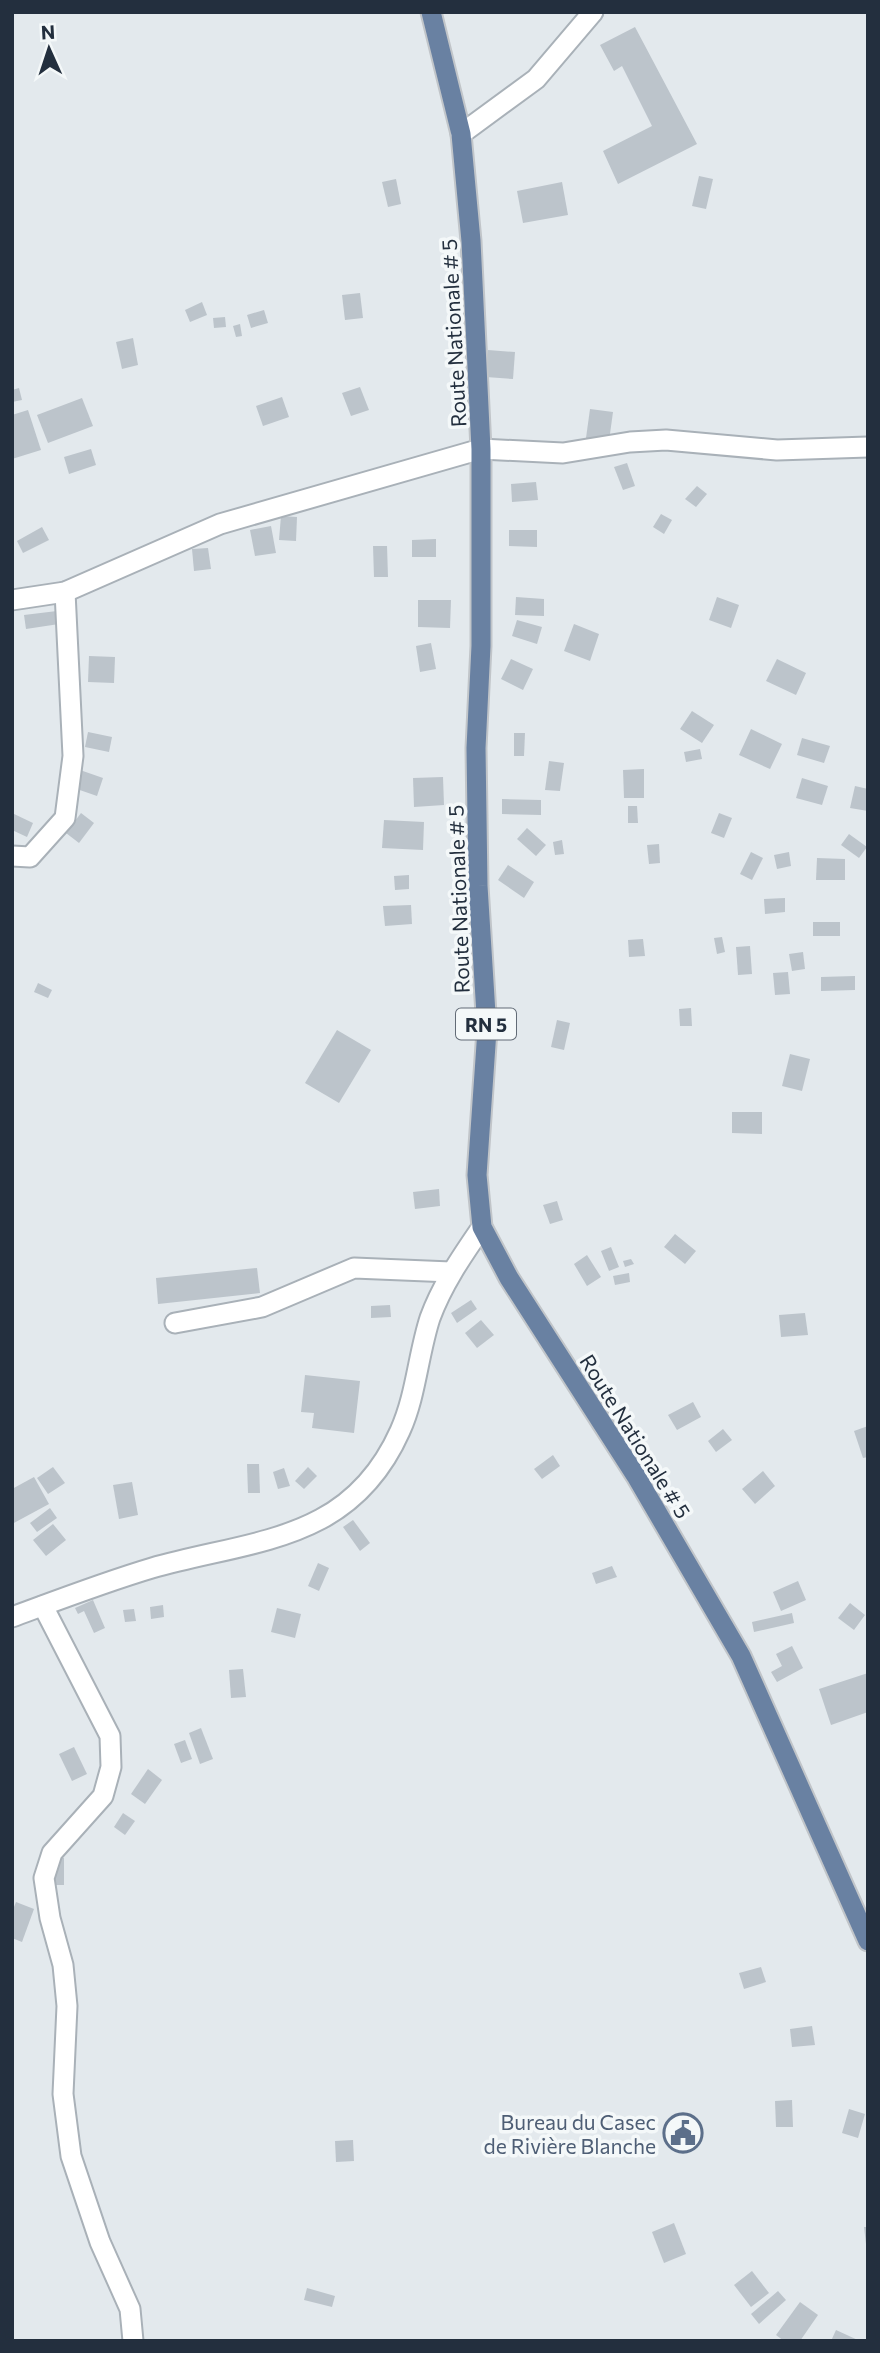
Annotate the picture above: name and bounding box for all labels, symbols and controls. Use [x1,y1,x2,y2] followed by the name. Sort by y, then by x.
[14,14,84,84] north arrow
[40,20,56,43] text: N
[436,238,470,428] street label: Route Nationale # 5
[442,804,474,994] street label: Route Nationale # 5
[456,1008,516,1040] road number: RN 5
[575,1349,697,1523] street label: Route Nationale # 5
[484,2109,656,2158] place label: Bureau du Casec de Rivière Blanche
[662,2112,704,2154] public building icon: Bureau du Casec de Rivière Blanche

